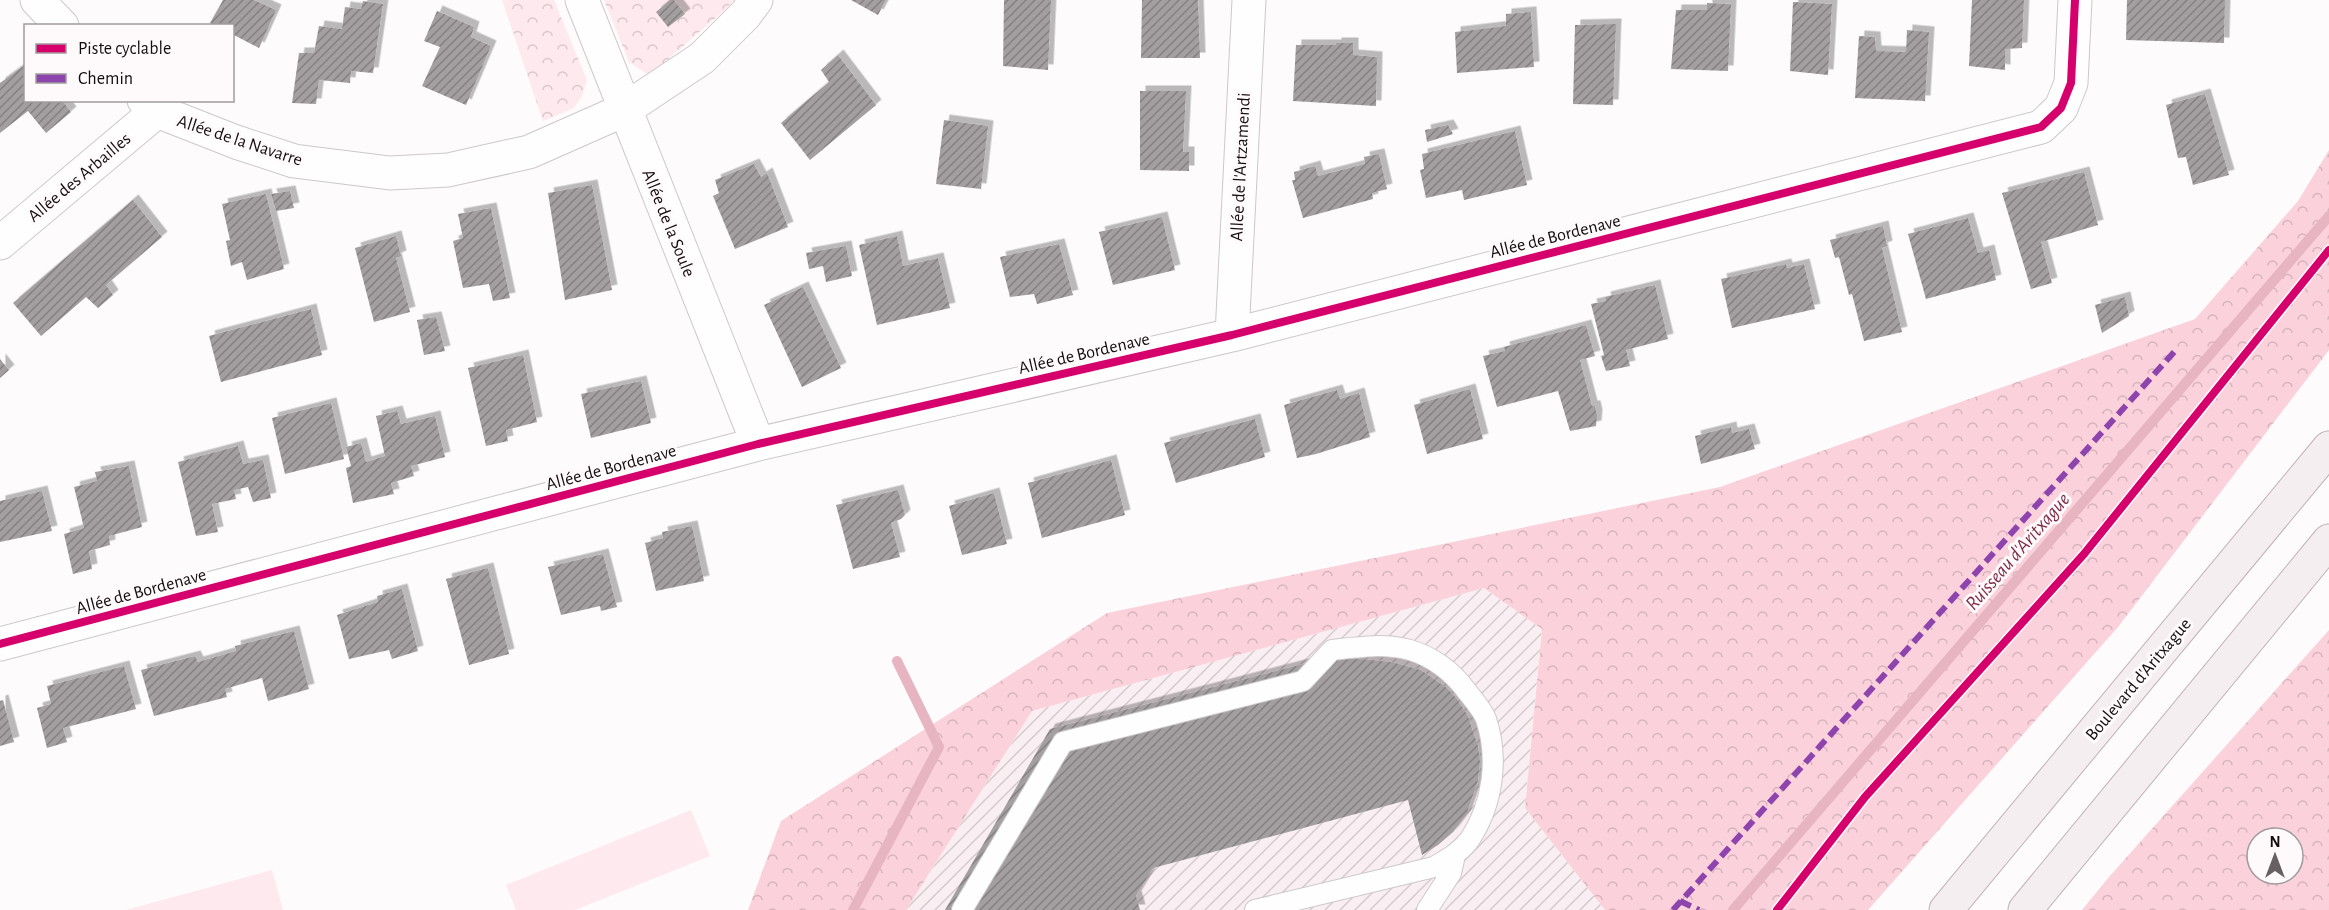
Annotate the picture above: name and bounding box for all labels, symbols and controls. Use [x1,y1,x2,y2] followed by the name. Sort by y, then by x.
[24,24,234,102] legend
[78,40,171,58] text: Piste cyclable
[78,70,133,88] text: Chemin
[1228,92,1254,242] street label: Allée de l'Artzamendi
[175,112,305,170] street label: Allée de la Navarre
[25,130,134,226] street label: Allée des Arbailles
[638,167,698,280] street label: Allée de la Soule
[1488,212,1622,262] street label: Allée de Bordenave
[1017,330,1152,378] street label: Allée de Bordenave
[544,442,678,494] street label: Allée de Bordenave
[1962,489,2074,614] water label: Ruisseau d'Aritxague
[74,566,208,618] street label: Allée de Bordenave
[2083,615,2195,744] street label: Boulevard d'Aritxague
[2245,826,2305,886] north arrow
[2269,834,2281,850] text: N

